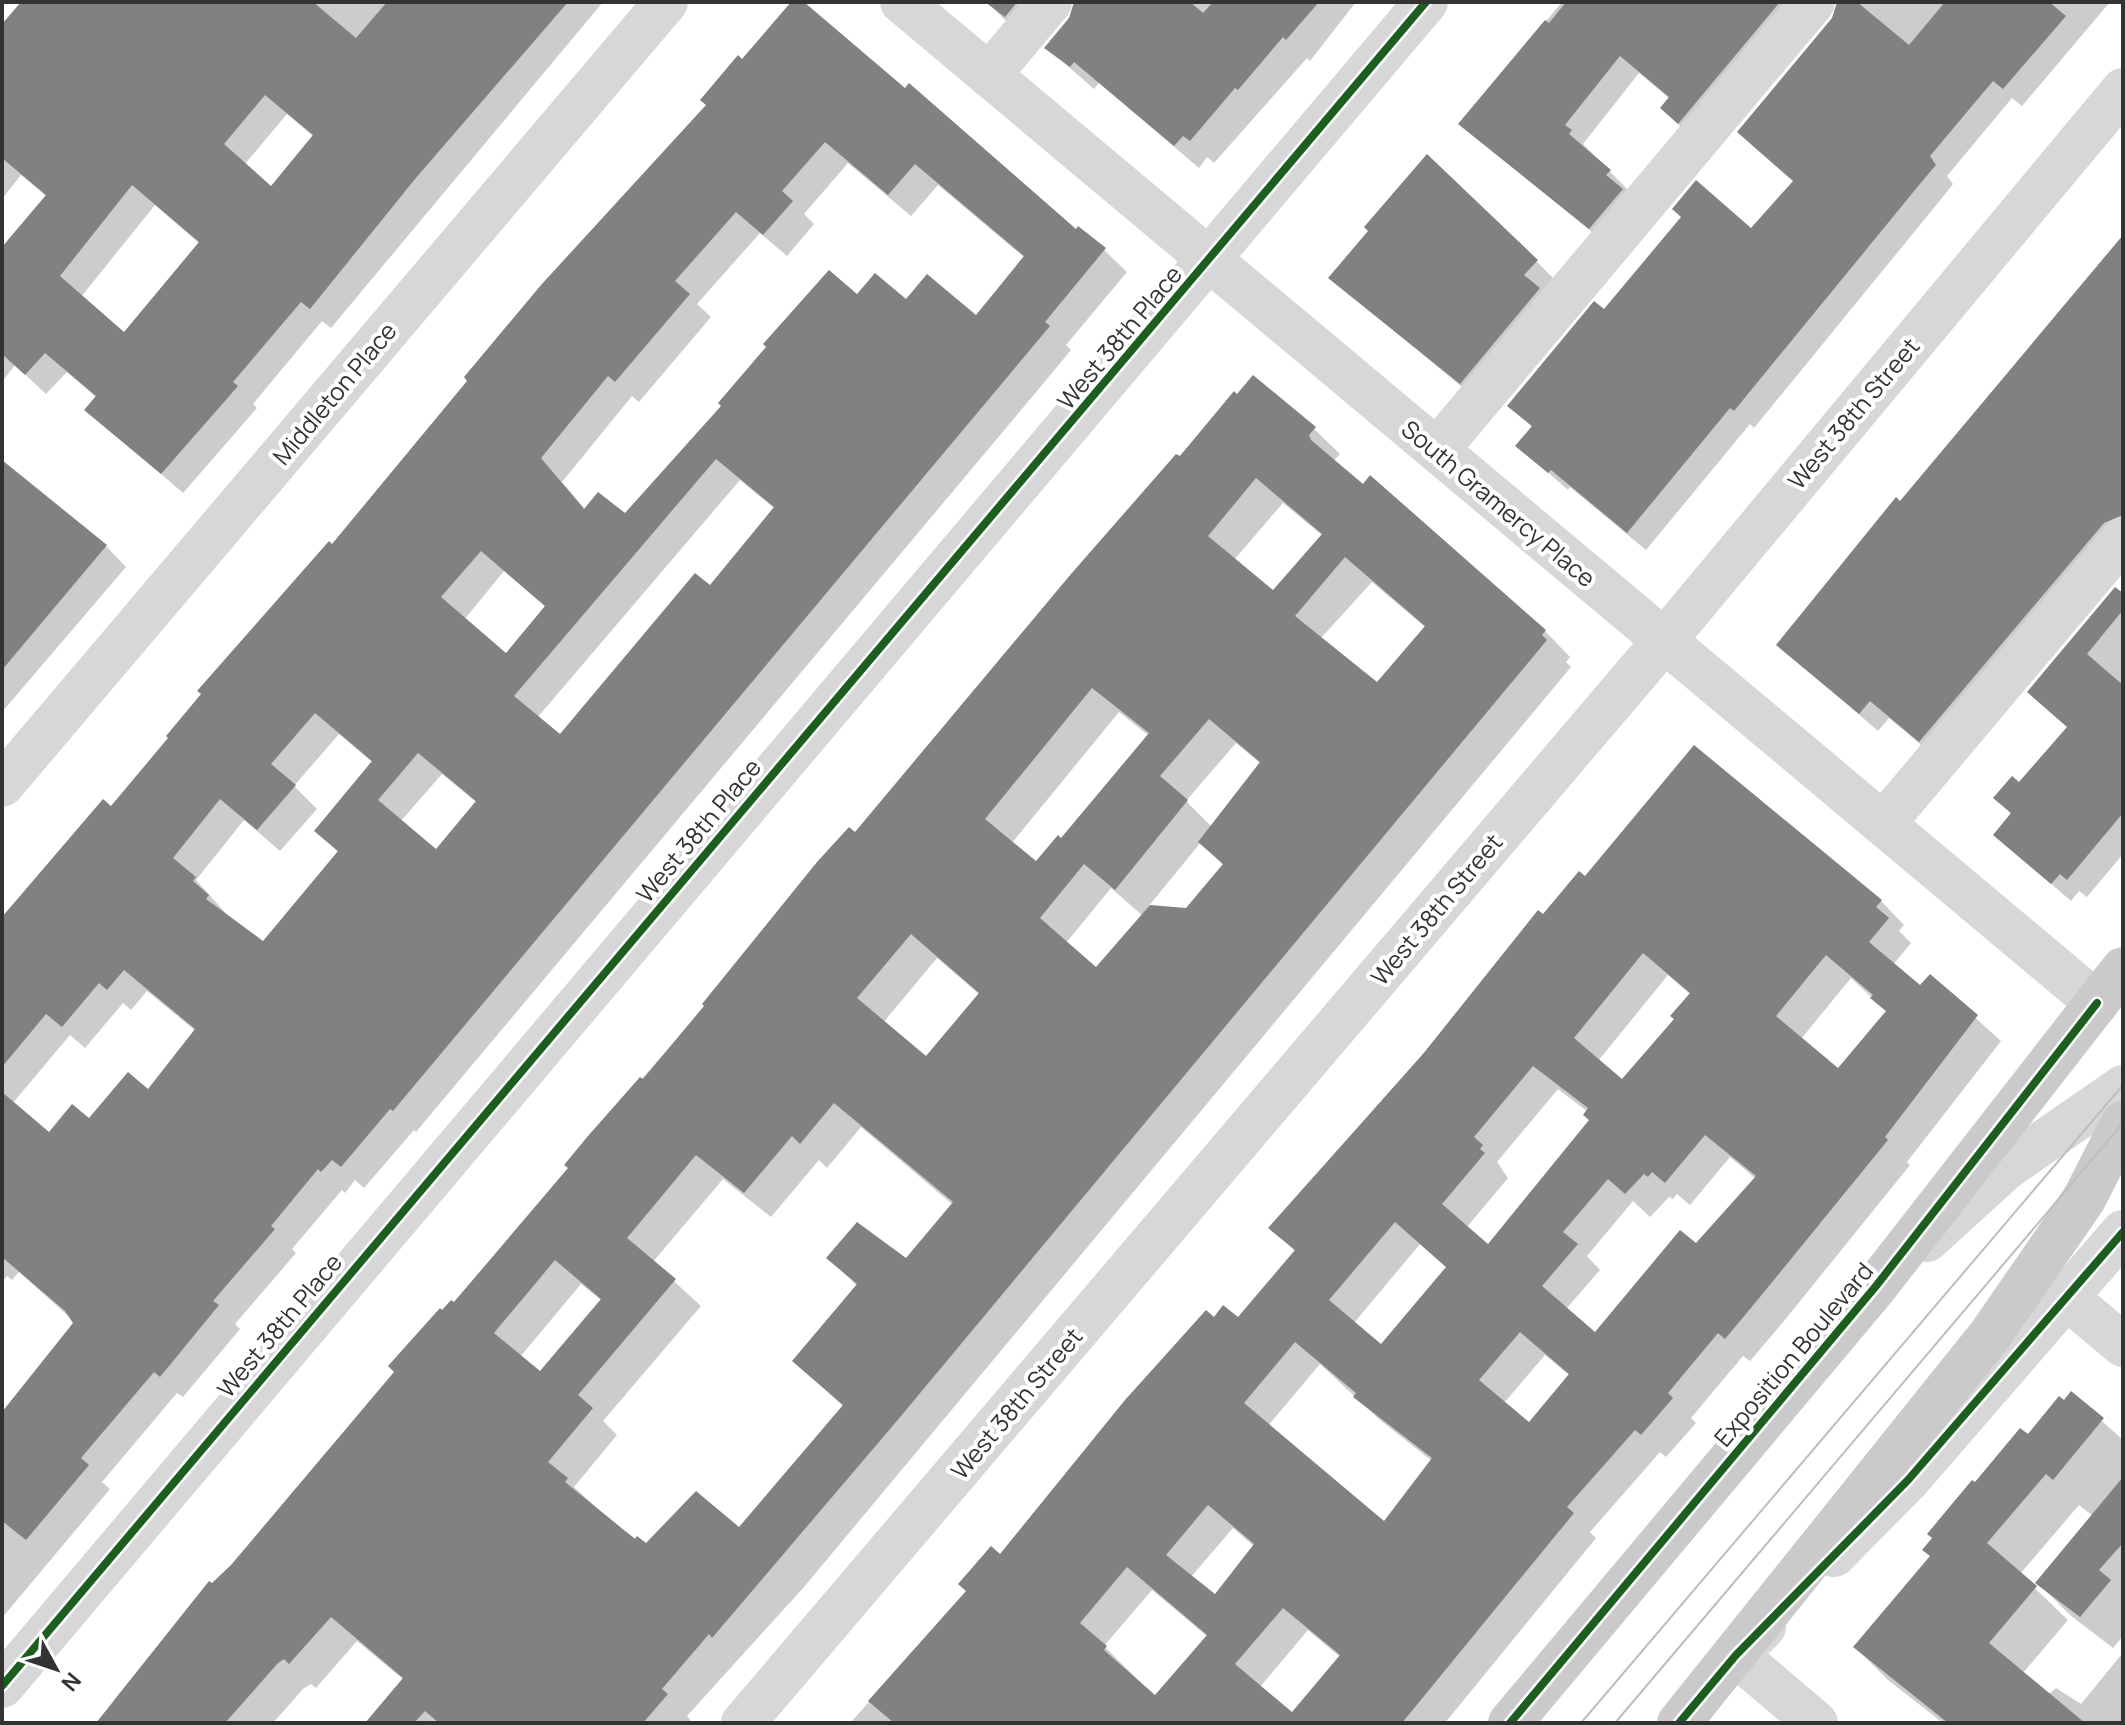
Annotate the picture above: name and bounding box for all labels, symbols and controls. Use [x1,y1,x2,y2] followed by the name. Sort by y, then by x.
[1049,258,1189,416] street label: West 38th Place
[265,315,403,471] street label: Middleton Place
[1780,330,1926,496] street label: West 38th Street
[1395,412,1603,594] street label: South Gramercy Place
[628,751,768,909] street label: West 38th Place
[1363,826,1509,992] street label: West 38th Street
[209,1246,349,1404] street label: West 38th Place
[1706,1255,1880,1453] street label: Exposition Boulevard
[943,1320,1089,1486] street label: West 38th Street
[16,1629,96,1709] north arrow
[55,1666,88,1698] text: N

